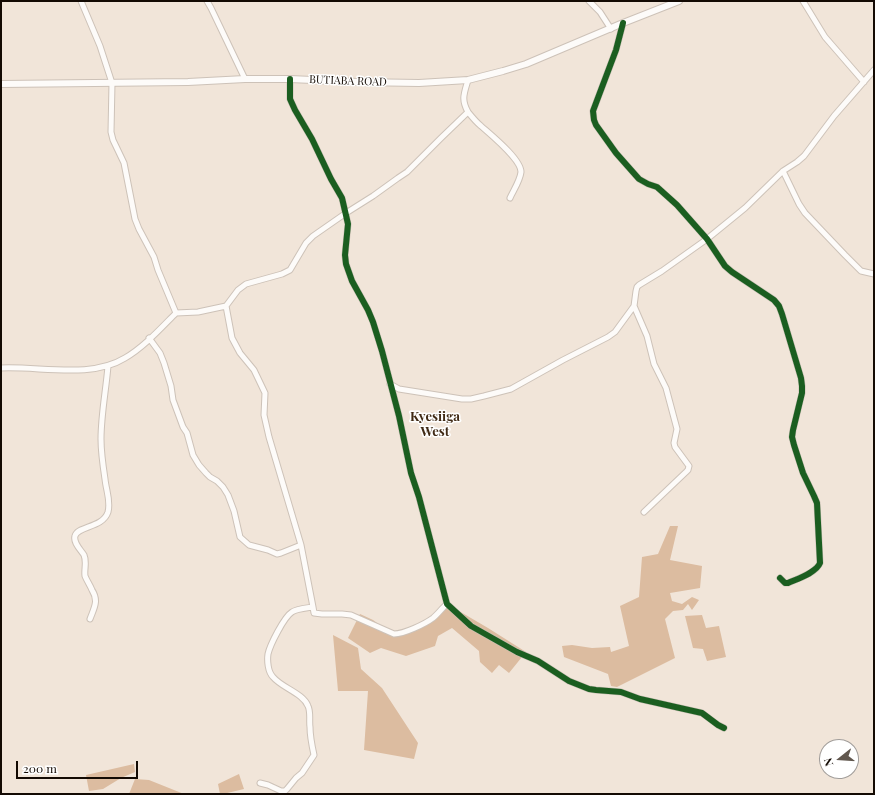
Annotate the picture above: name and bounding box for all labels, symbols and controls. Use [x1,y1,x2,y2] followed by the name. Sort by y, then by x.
[309,73,387,89] street label: BUTIABA ROAD
[410,409,460,440] district label: Kyesiiga West
[819,739,859,779] north arrow
[18,753,140,779] scale bar
[820,756,836,768] text: N
[23,760,57,776] text: 200 m

